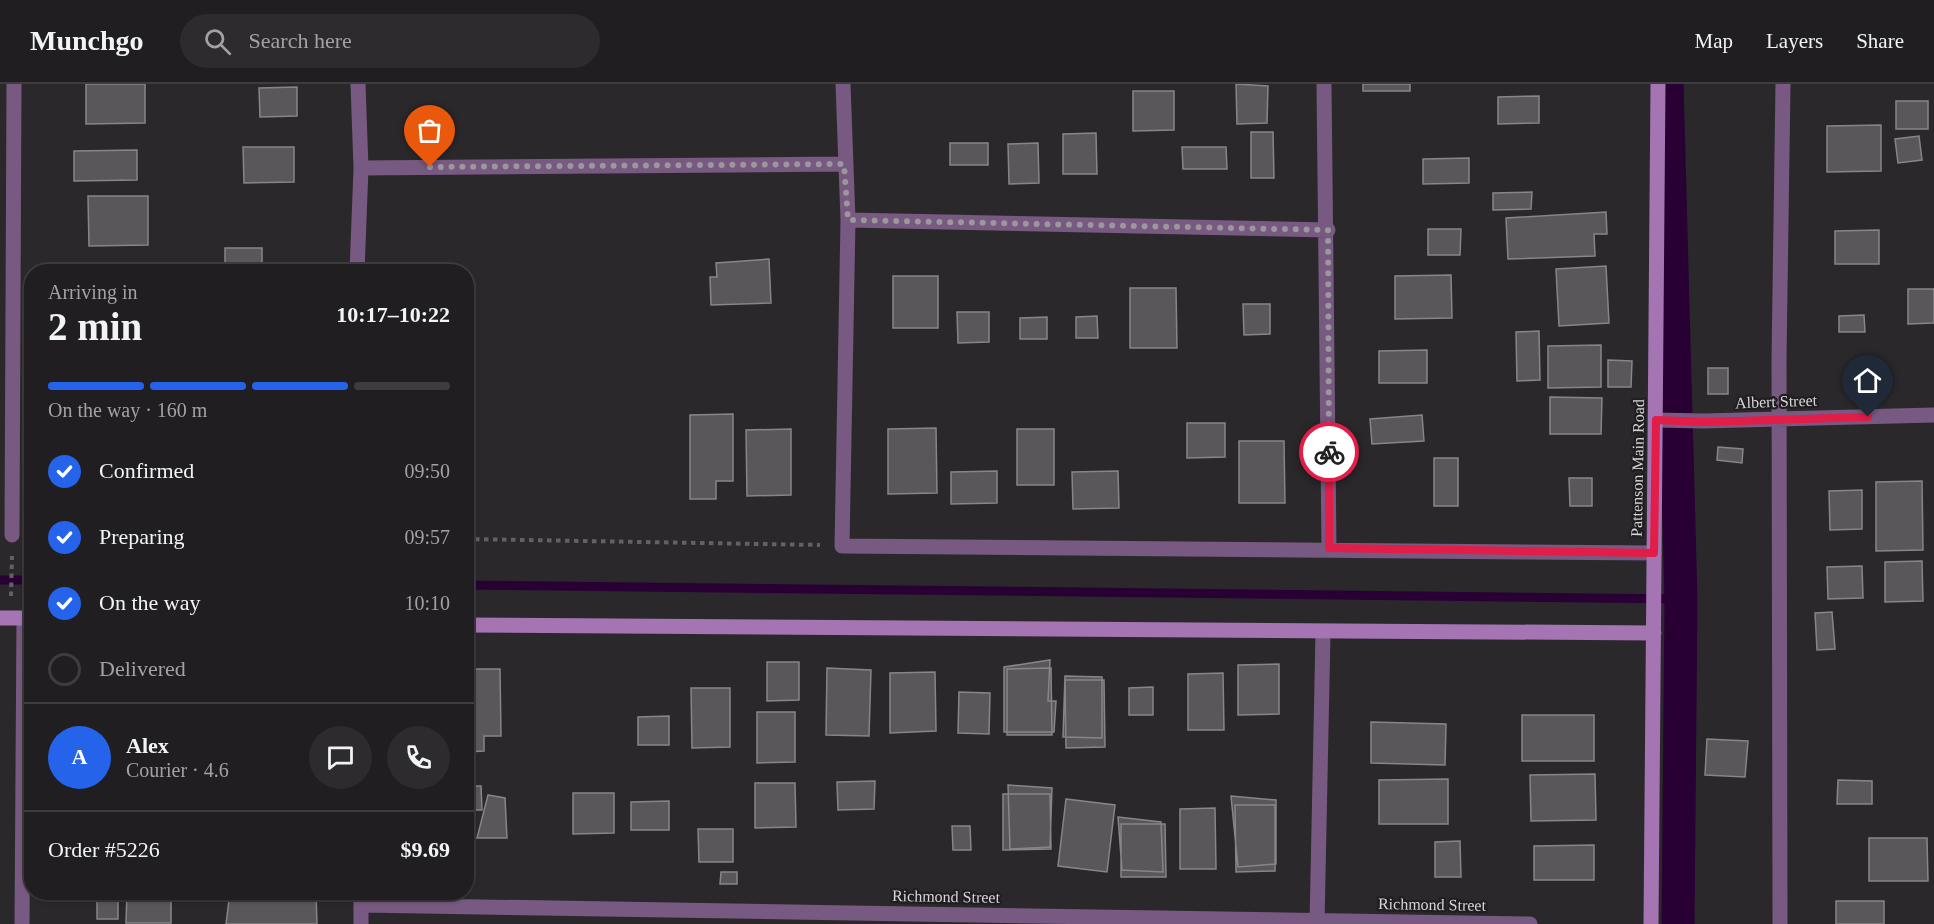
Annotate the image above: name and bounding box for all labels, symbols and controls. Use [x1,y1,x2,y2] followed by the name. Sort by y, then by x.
[180,14,600,68] search box
[30,25,144,56] text: Munchgo
[201,25,234,58] icon: search
[249,28,352,53] text: Search here
[1695,29,1733,53] text: Map
[1766,29,1823,53] text: Layers
[1856,29,1904,53] text: Share
[404,105,455,167] pin
[413,114,446,147] icon: bag
[48,281,137,303] text: Arriving in
[336,302,450,327] text: 10:17–10:22
[48,305,142,348] text: 2 min
[1842,355,1893,417] pin
[1851,364,1884,397] icon: home
[1735,392,1818,411] street label: Albert Street
[48,399,207,421] text: On the way · 160 m
[1628,399,1647,537] street label: Pattenson Main Road
[1299,422,1359,482] courier
[1313,436,1346,469] icon: bike
[48,455,81,488] icon: check
[99,458,194,483] text: Confirmed
[404,460,450,482] text: 09:50
[48,521,81,554] icon: check
[99,524,185,549] text: Preparing
[404,526,450,548] text: 09:57
[48,587,81,620] icon: check
[99,590,200,615] text: On the way
[404,592,450,614] text: 10:10
[99,656,186,681] text: Delivered
[309,726,372,789] button: chat
[387,726,450,789] button: phone
[126,733,169,758] text: Alex
[72,744,87,769] text: A
[126,759,229,781] text: Courier · 4.6
[48,837,160,862] text: Order #5226
[401,837,450,862] text: $9.69
[892,887,1001,906] street label: Richmond Street
[1378,895,1487,914] street label: Richmond Street

